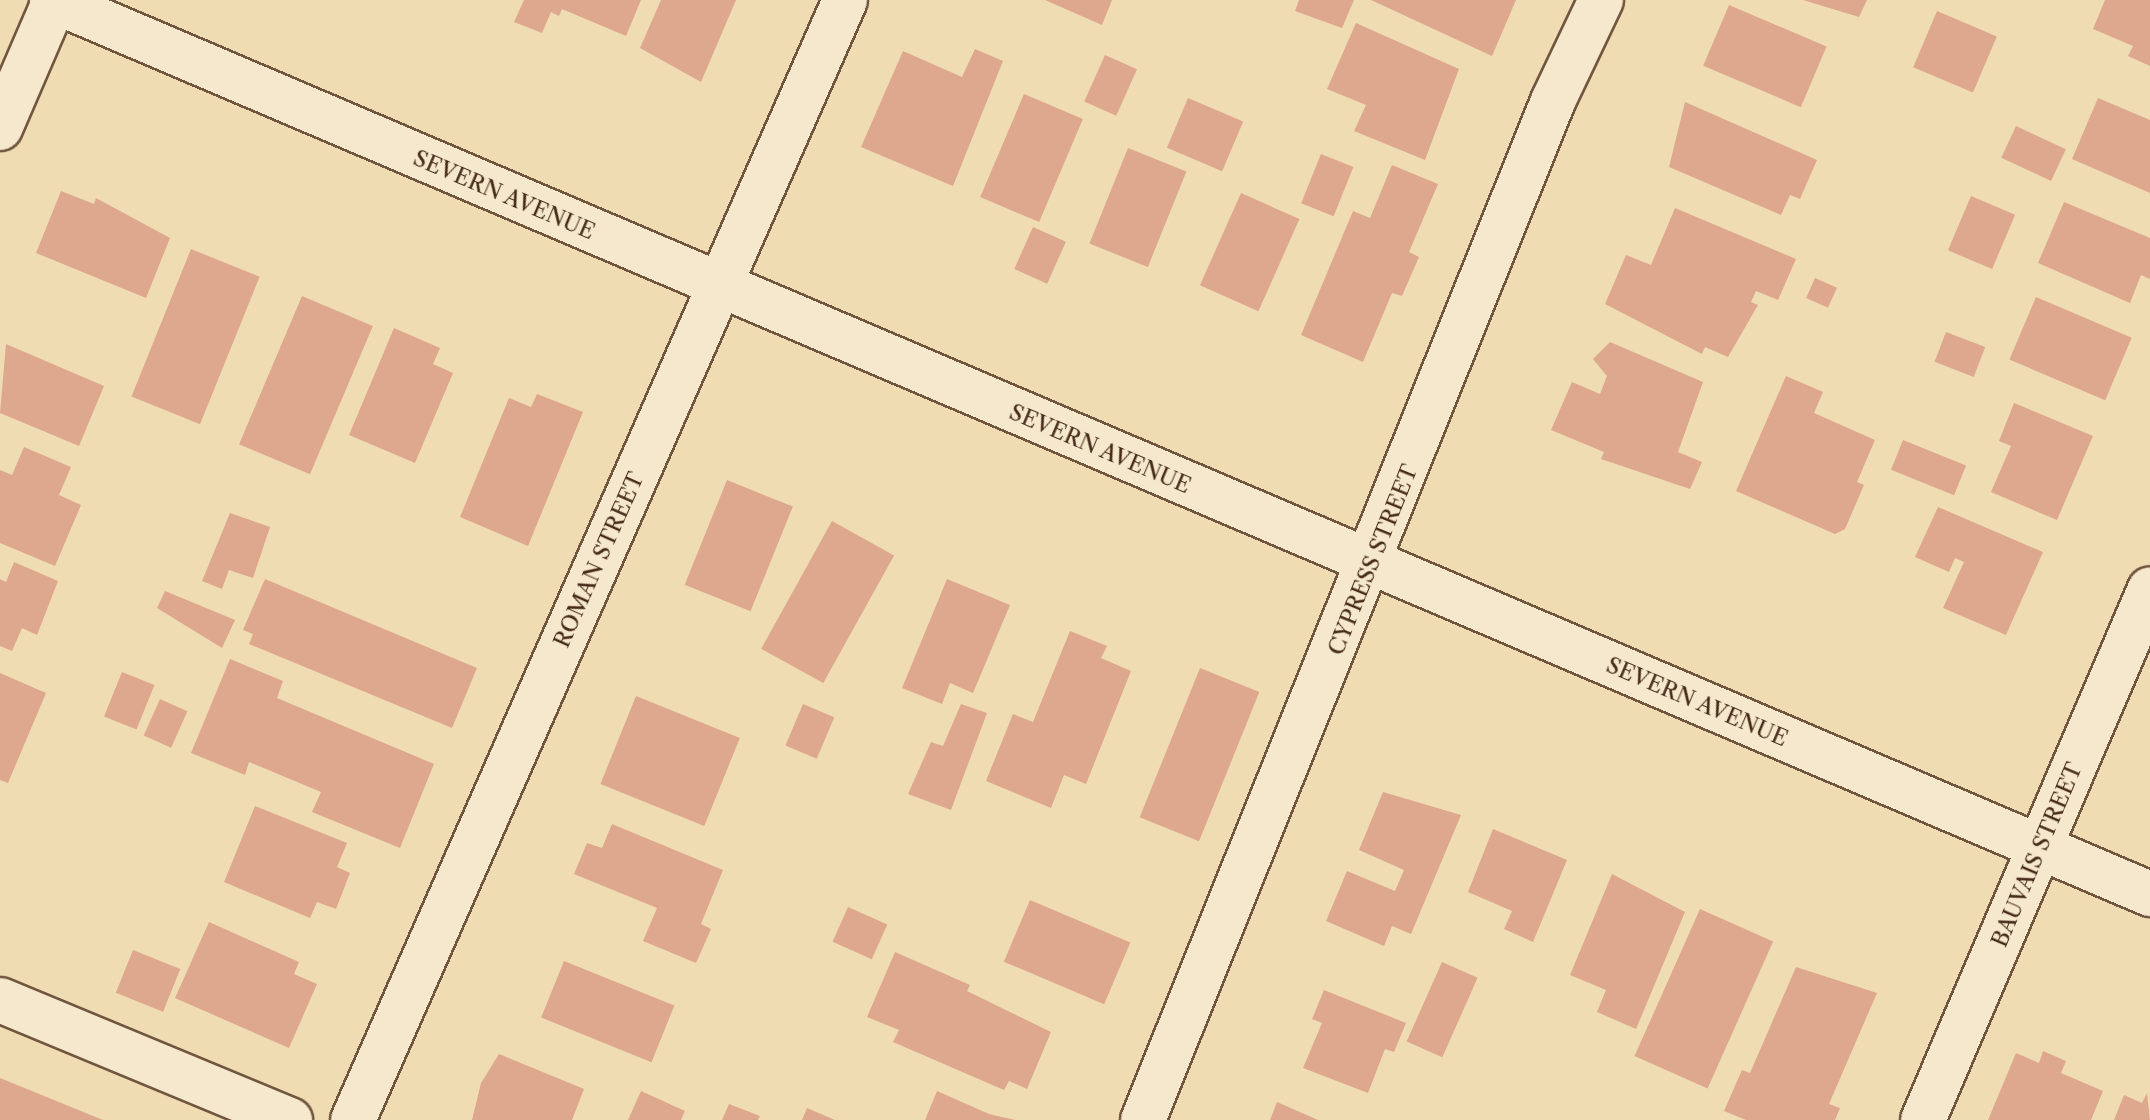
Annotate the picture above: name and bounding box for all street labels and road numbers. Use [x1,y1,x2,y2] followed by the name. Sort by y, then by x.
[409,145,599,245] street label: SEVERN AVENUE
[1005,399,1195,499] street label: SEVERN AVENUE
[1323,461,1423,659] street label: CYPRESS STREET
[549,468,649,652] street label: ROMAN STREET
[1602,652,1792,752] street label: SEVERN AVENUE
[1986,759,2088,951] street label: BAUVAIS STREET

